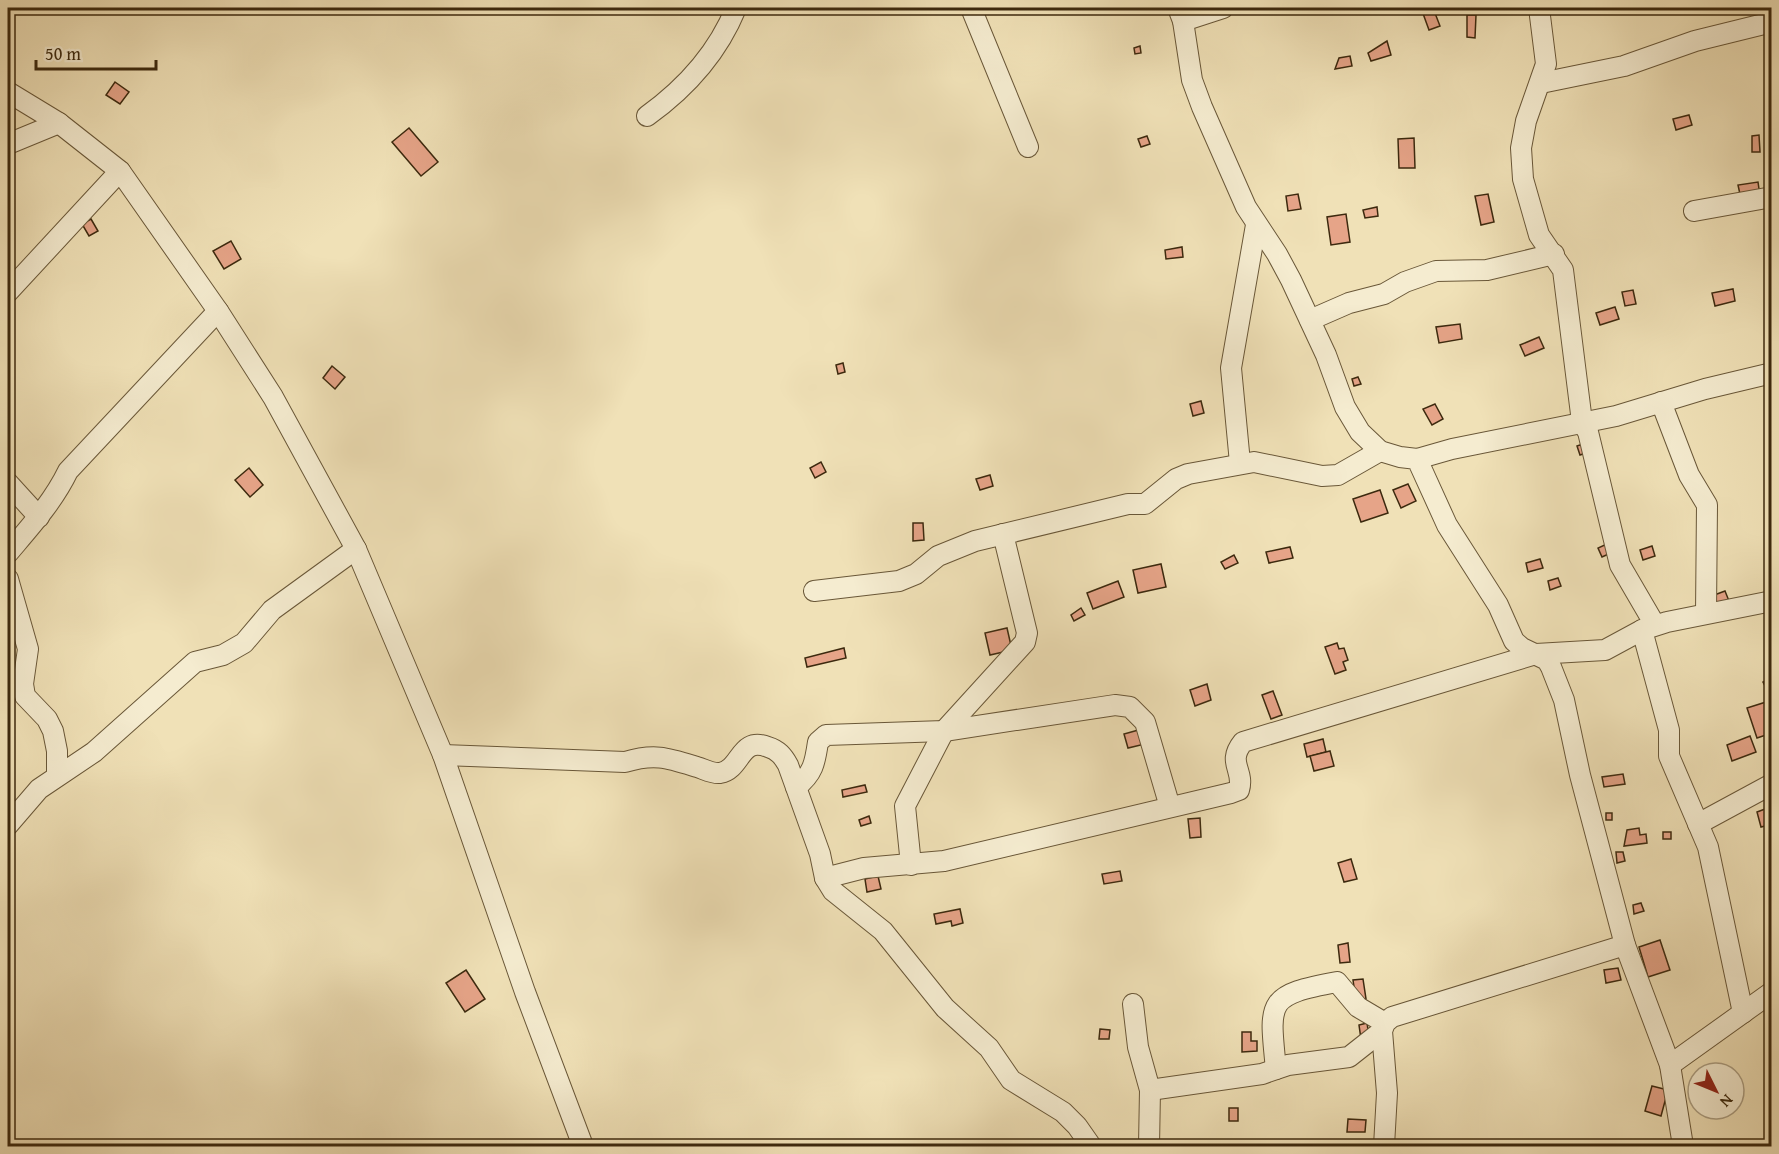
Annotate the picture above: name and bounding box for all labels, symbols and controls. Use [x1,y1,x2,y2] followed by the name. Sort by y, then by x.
[36,33,156,71] scale bar
[45,40,81,67] text: 50 m
[1686,1061,1746,1121] north arrow
[1714,1089,1739,1114] text: N

